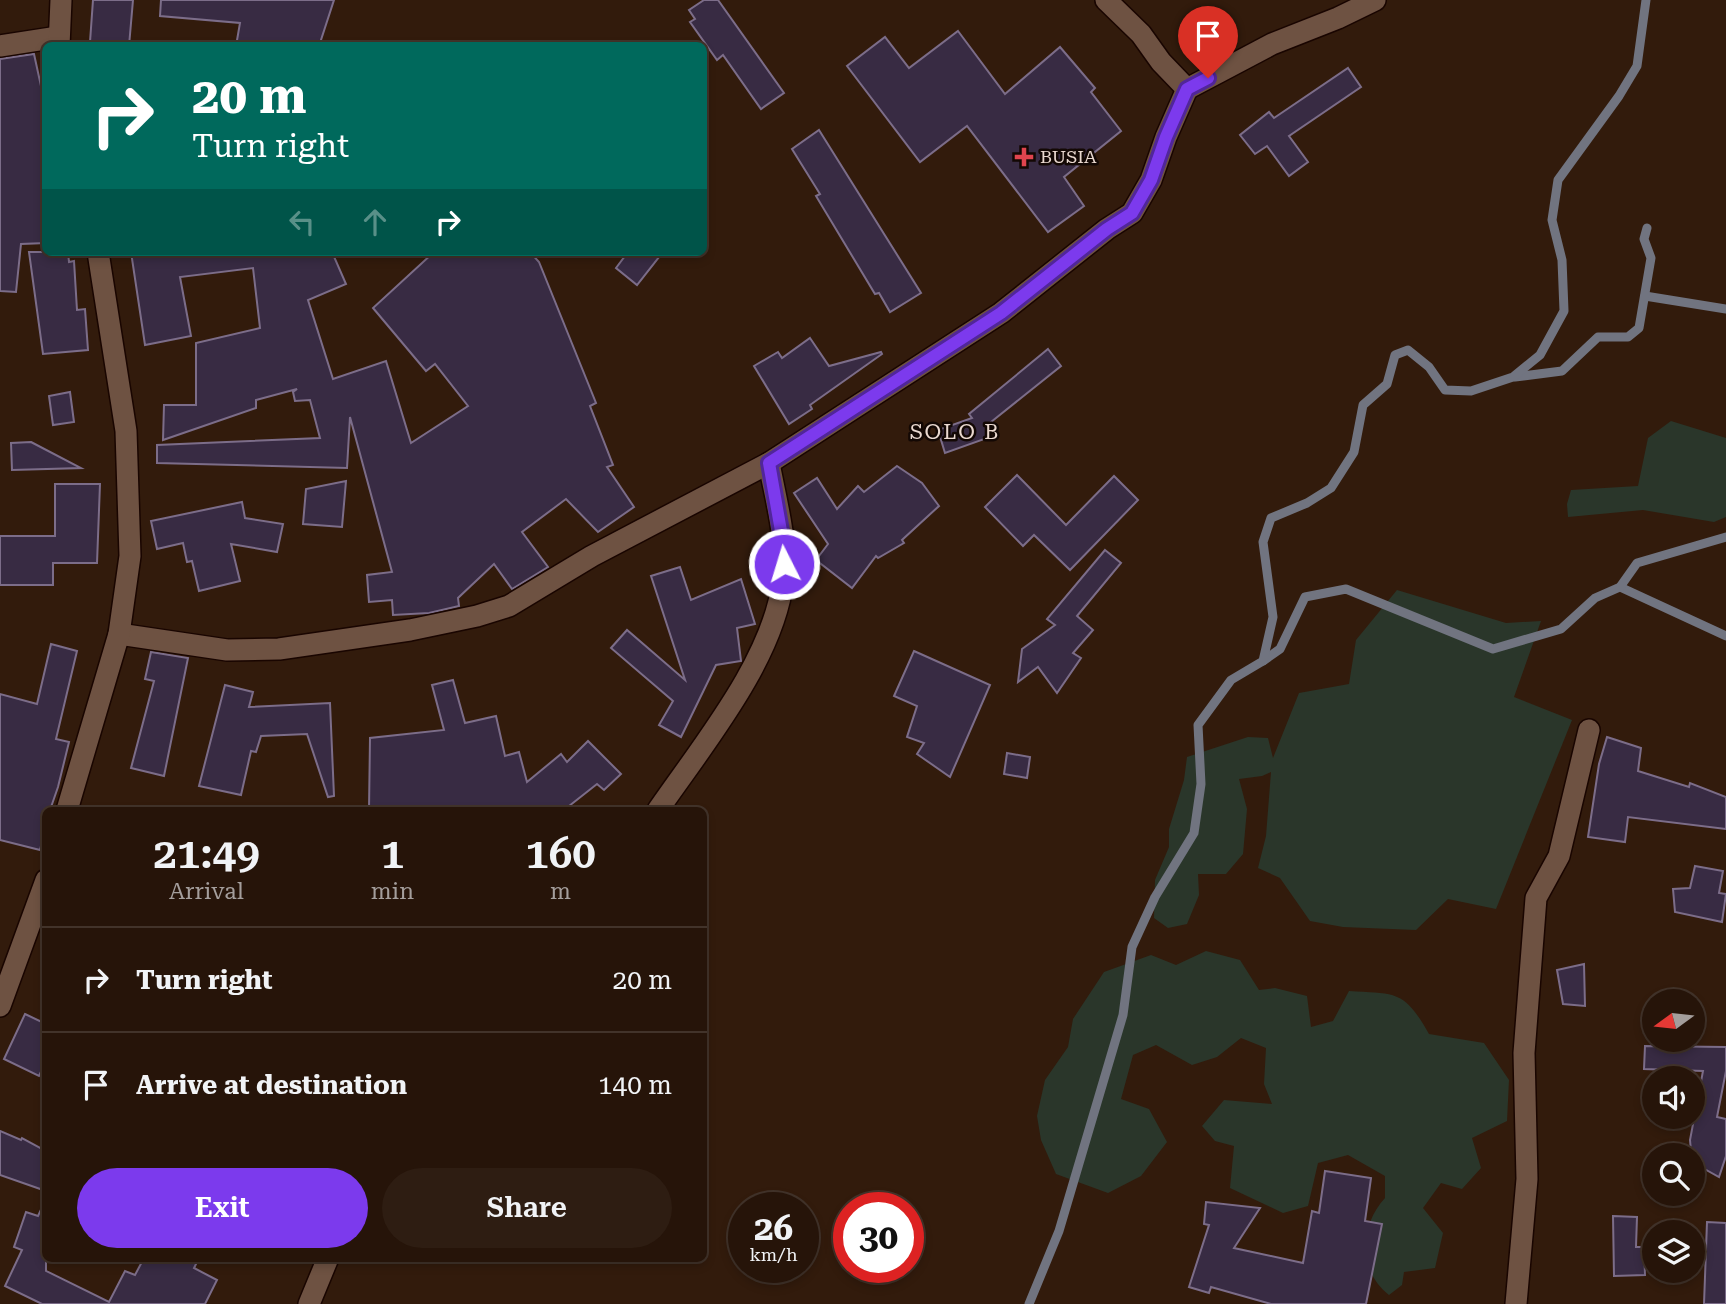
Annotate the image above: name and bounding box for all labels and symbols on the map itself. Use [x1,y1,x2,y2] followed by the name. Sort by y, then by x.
[1178,6,1238,78] pin
[1040,146,1097,167] place label: BUSIA
[1014,147,1034,167] marker: BUSIA
[910,420,1000,444] district label: SOLO B
[747,527,821,601] position arrow
[1642,989,1704,1052] north arrow
[833,1192,924,1283] speed limit sign: 30

